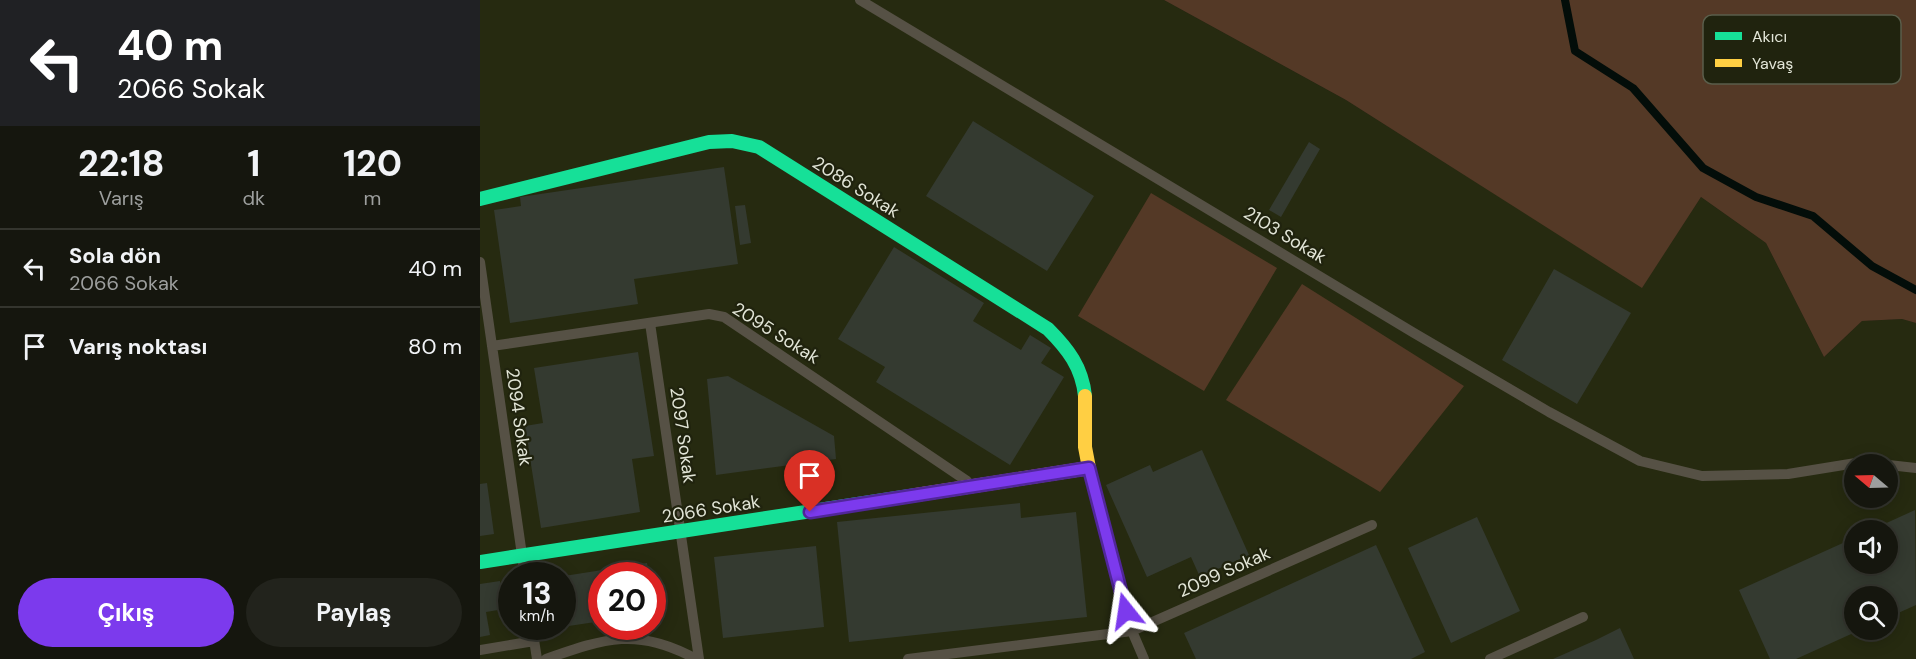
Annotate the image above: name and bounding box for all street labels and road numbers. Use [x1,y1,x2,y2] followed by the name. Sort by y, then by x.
[808,151,904,223] street label: 2086 Sokak
[1239,201,1331,269] street label: 2103 Sokak
[728,297,824,369] street label: 2095 Sokak
[500,367,538,467] street label: 2094 Sokak
[664,385,702,485] street label: 2097 Sokak
[660,489,762,529] street label: 2066 Sokak
[1174,541,1274,603] street label: 2099 Sokak

